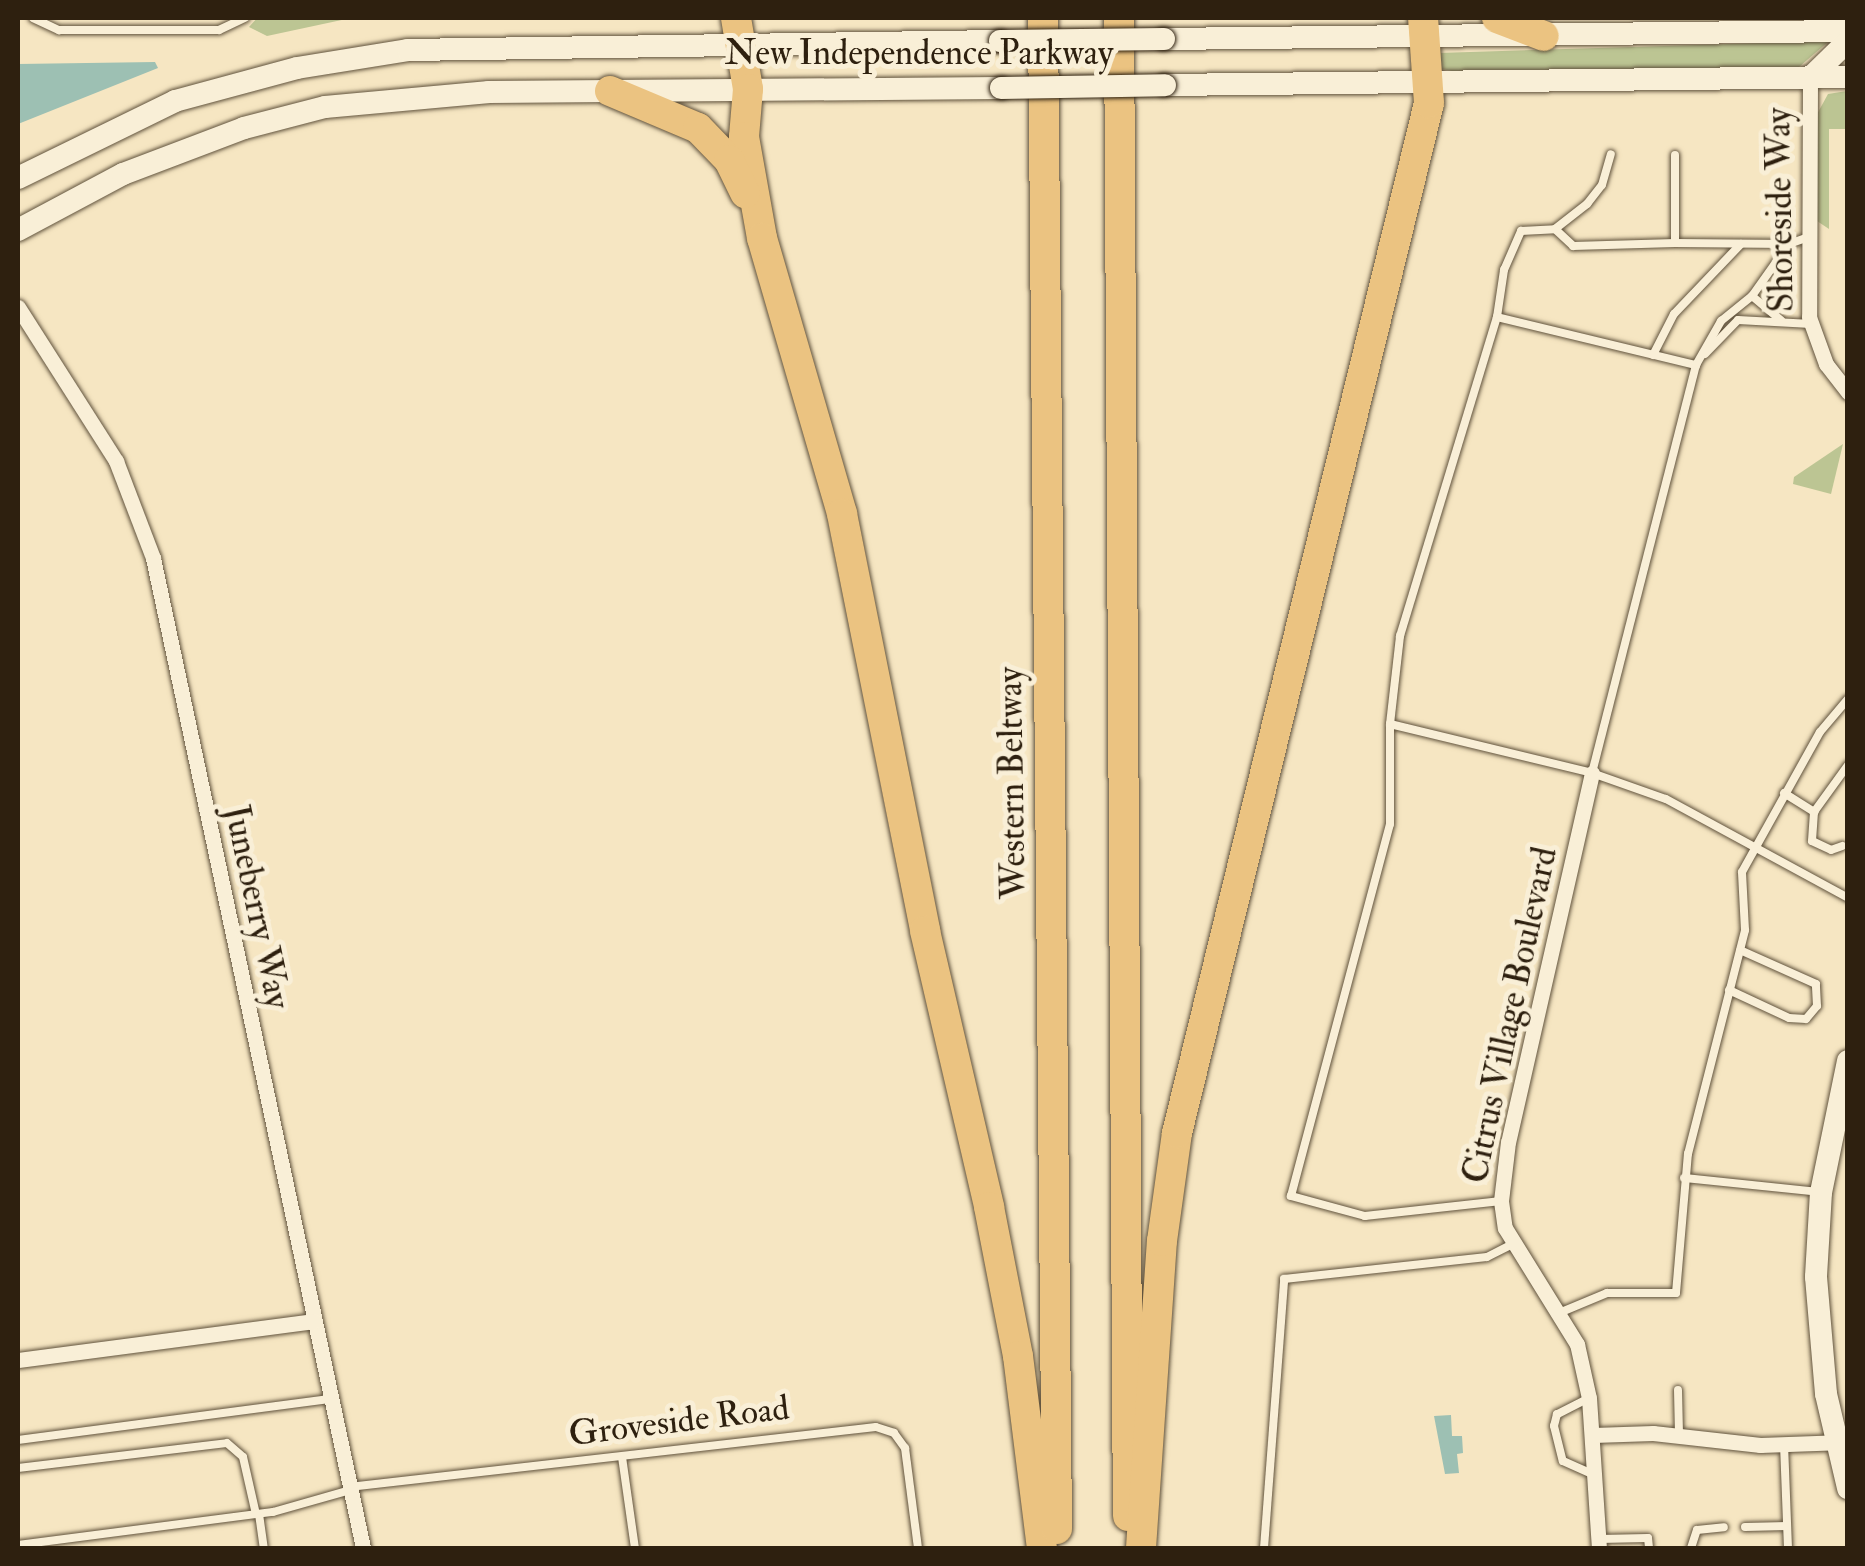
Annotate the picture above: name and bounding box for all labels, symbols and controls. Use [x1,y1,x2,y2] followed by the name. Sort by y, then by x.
[725,32,1113,74] street label: New Independence Parkway
[1757,107,1803,313] street label: Shoreside Way
[989,667,1035,899] street label: Western Beltway
[215,801,299,1013] street label: Juneberry Way
[1454,843,1566,1187] street label: Citrus Village Boulevard
[566,1387,792,1455] street label: Groveside Road

